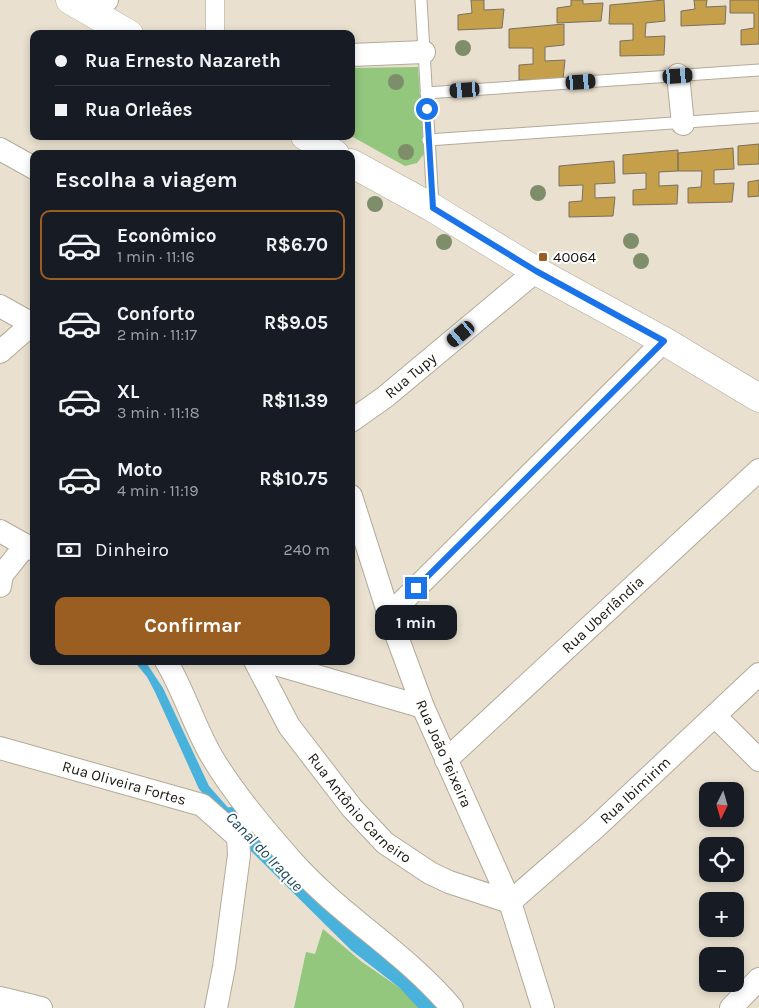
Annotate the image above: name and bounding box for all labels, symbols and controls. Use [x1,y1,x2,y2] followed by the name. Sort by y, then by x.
[85,50,281,72] text: Rua Ernesto Nazareth
[662,67,693,85] car
[565,73,596,91] car
[449,81,480,99] car
[416,98,438,120] route start
[85,99,193,121] text: Rua Orleães
[55,167,238,193] text: Escolha a viagem
[57,223,102,268] icon: car
[117,225,217,247] text: Econômico
[266,234,328,256] text: R$6.70
[117,247,195,266] text: 1 min · 11:16
[553,248,597,266] place label: 40064
[537,251,549,263] marker: 40064
[57,301,102,346] icon: car
[117,303,195,325] text: Conforto
[264,312,328,334] text: R$9.05
[444,319,477,349] car
[117,325,197,344] text: 2 min · 11:17
[381,349,440,402] street label: Rua Tupy
[57,379,102,424] icon: car
[117,381,139,403] text: XL
[262,390,328,412] text: R$11.39
[117,403,199,422] text: 3 min · 11:18
[57,457,102,502] icon: car
[117,459,163,481] text: Moto
[259,468,328,490] text: R$10.75
[117,481,198,500] text: 4 min · 11:19
[55,536,83,564] icon: cash
[95,539,169,561] text: Dinheiro
[284,540,330,559] text: 240 m
[558,572,648,657] street label: Rua Uberlândia
[405,577,427,599] route end
[55,597,330,655] button: Confirmar
[375,606,457,640] callout: 1 min
[396,613,436,632] text: 1 min
[412,697,476,810] street label: Rua João Teixeira
[304,749,415,867] street label: Rua Antônio Carneiro
[596,753,674,828] street label: Rua Ibimirim
[60,757,188,809] street label: Rua Oliveira Fortes
[699,782,744,828] north arrow
[699,782,744,992] map controls
[222,808,308,895] water label: Canal do Iraque
[699,837,744,882] button: locate
[699,892,744,937] button: +
[699,947,744,992] button: −

